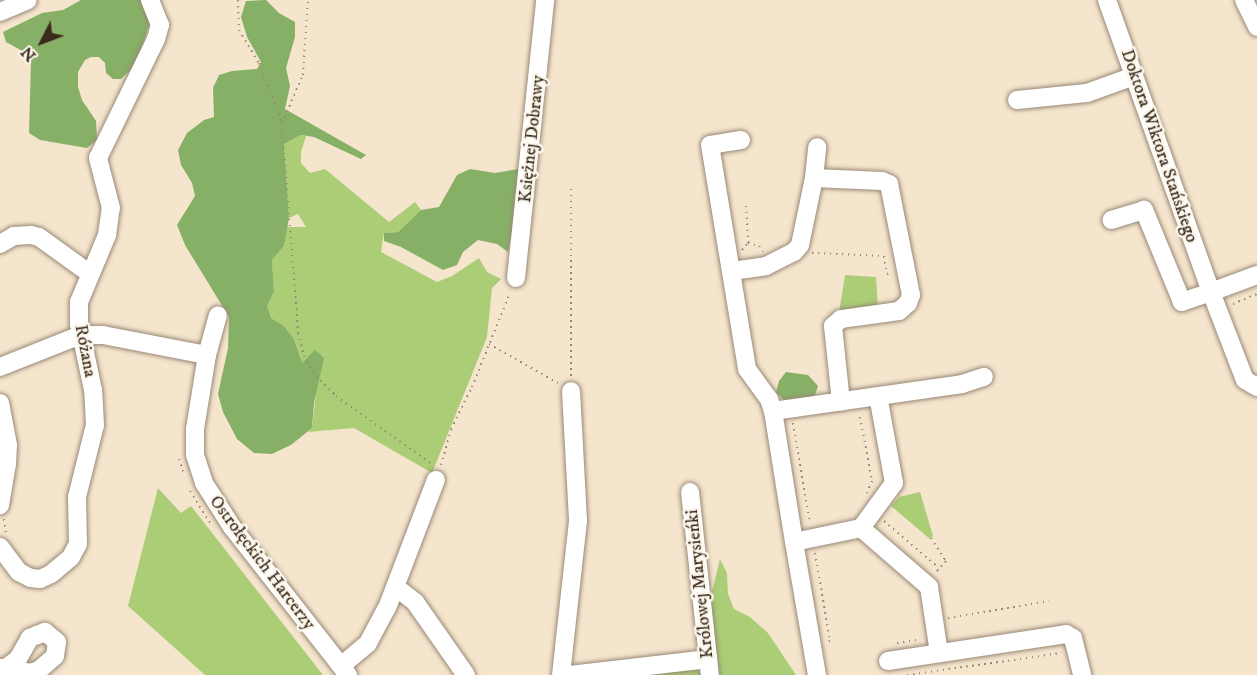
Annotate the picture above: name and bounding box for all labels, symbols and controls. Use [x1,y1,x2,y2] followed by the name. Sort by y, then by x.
[12,12,72,72] north arrow
[17,42,40,66] text: N
[1116,47,1202,245] street label: Doktora Wiktora Stańskiego
[515,74,549,204] street label: Księżnej Dobrawy
[69,323,101,379] street label: Różana
[204,492,320,634] street label: Ostrołęckich Harcerzy
[681,508,719,660] street label: Królowej Marysieńki

